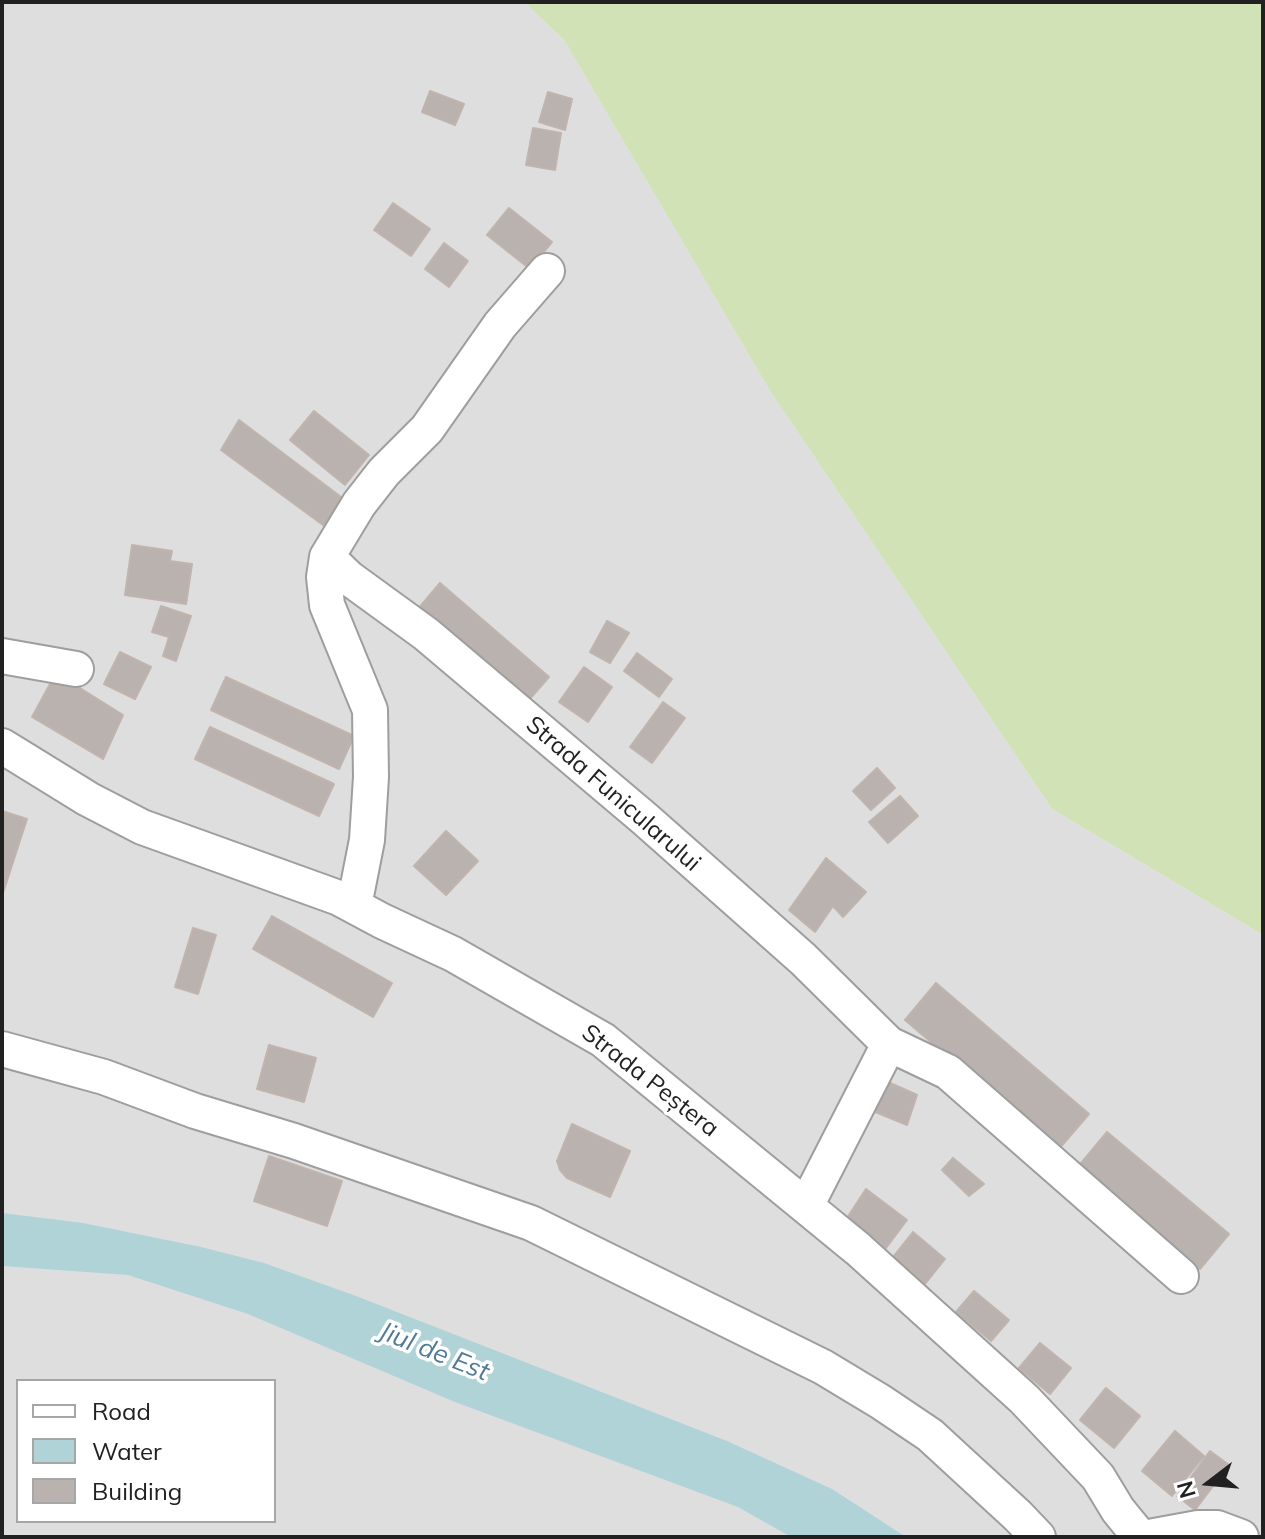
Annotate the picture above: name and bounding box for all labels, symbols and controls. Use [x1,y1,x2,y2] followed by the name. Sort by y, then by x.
[520,710,706,878] street label: Strada Funicularului
[576,1019,724,1143] street label: Strada Peștera
[374,1316,494,1388] water label: Jiul de Est
[16,1379,276,1523] legend
[92,1396,151,1426] text: Road
[92,1436,162,1466] text: Water
[1169,1443,1249,1523] north arrow
[92,1476,182,1506] text: Building
[1170,1478,1202,1501] text: N

